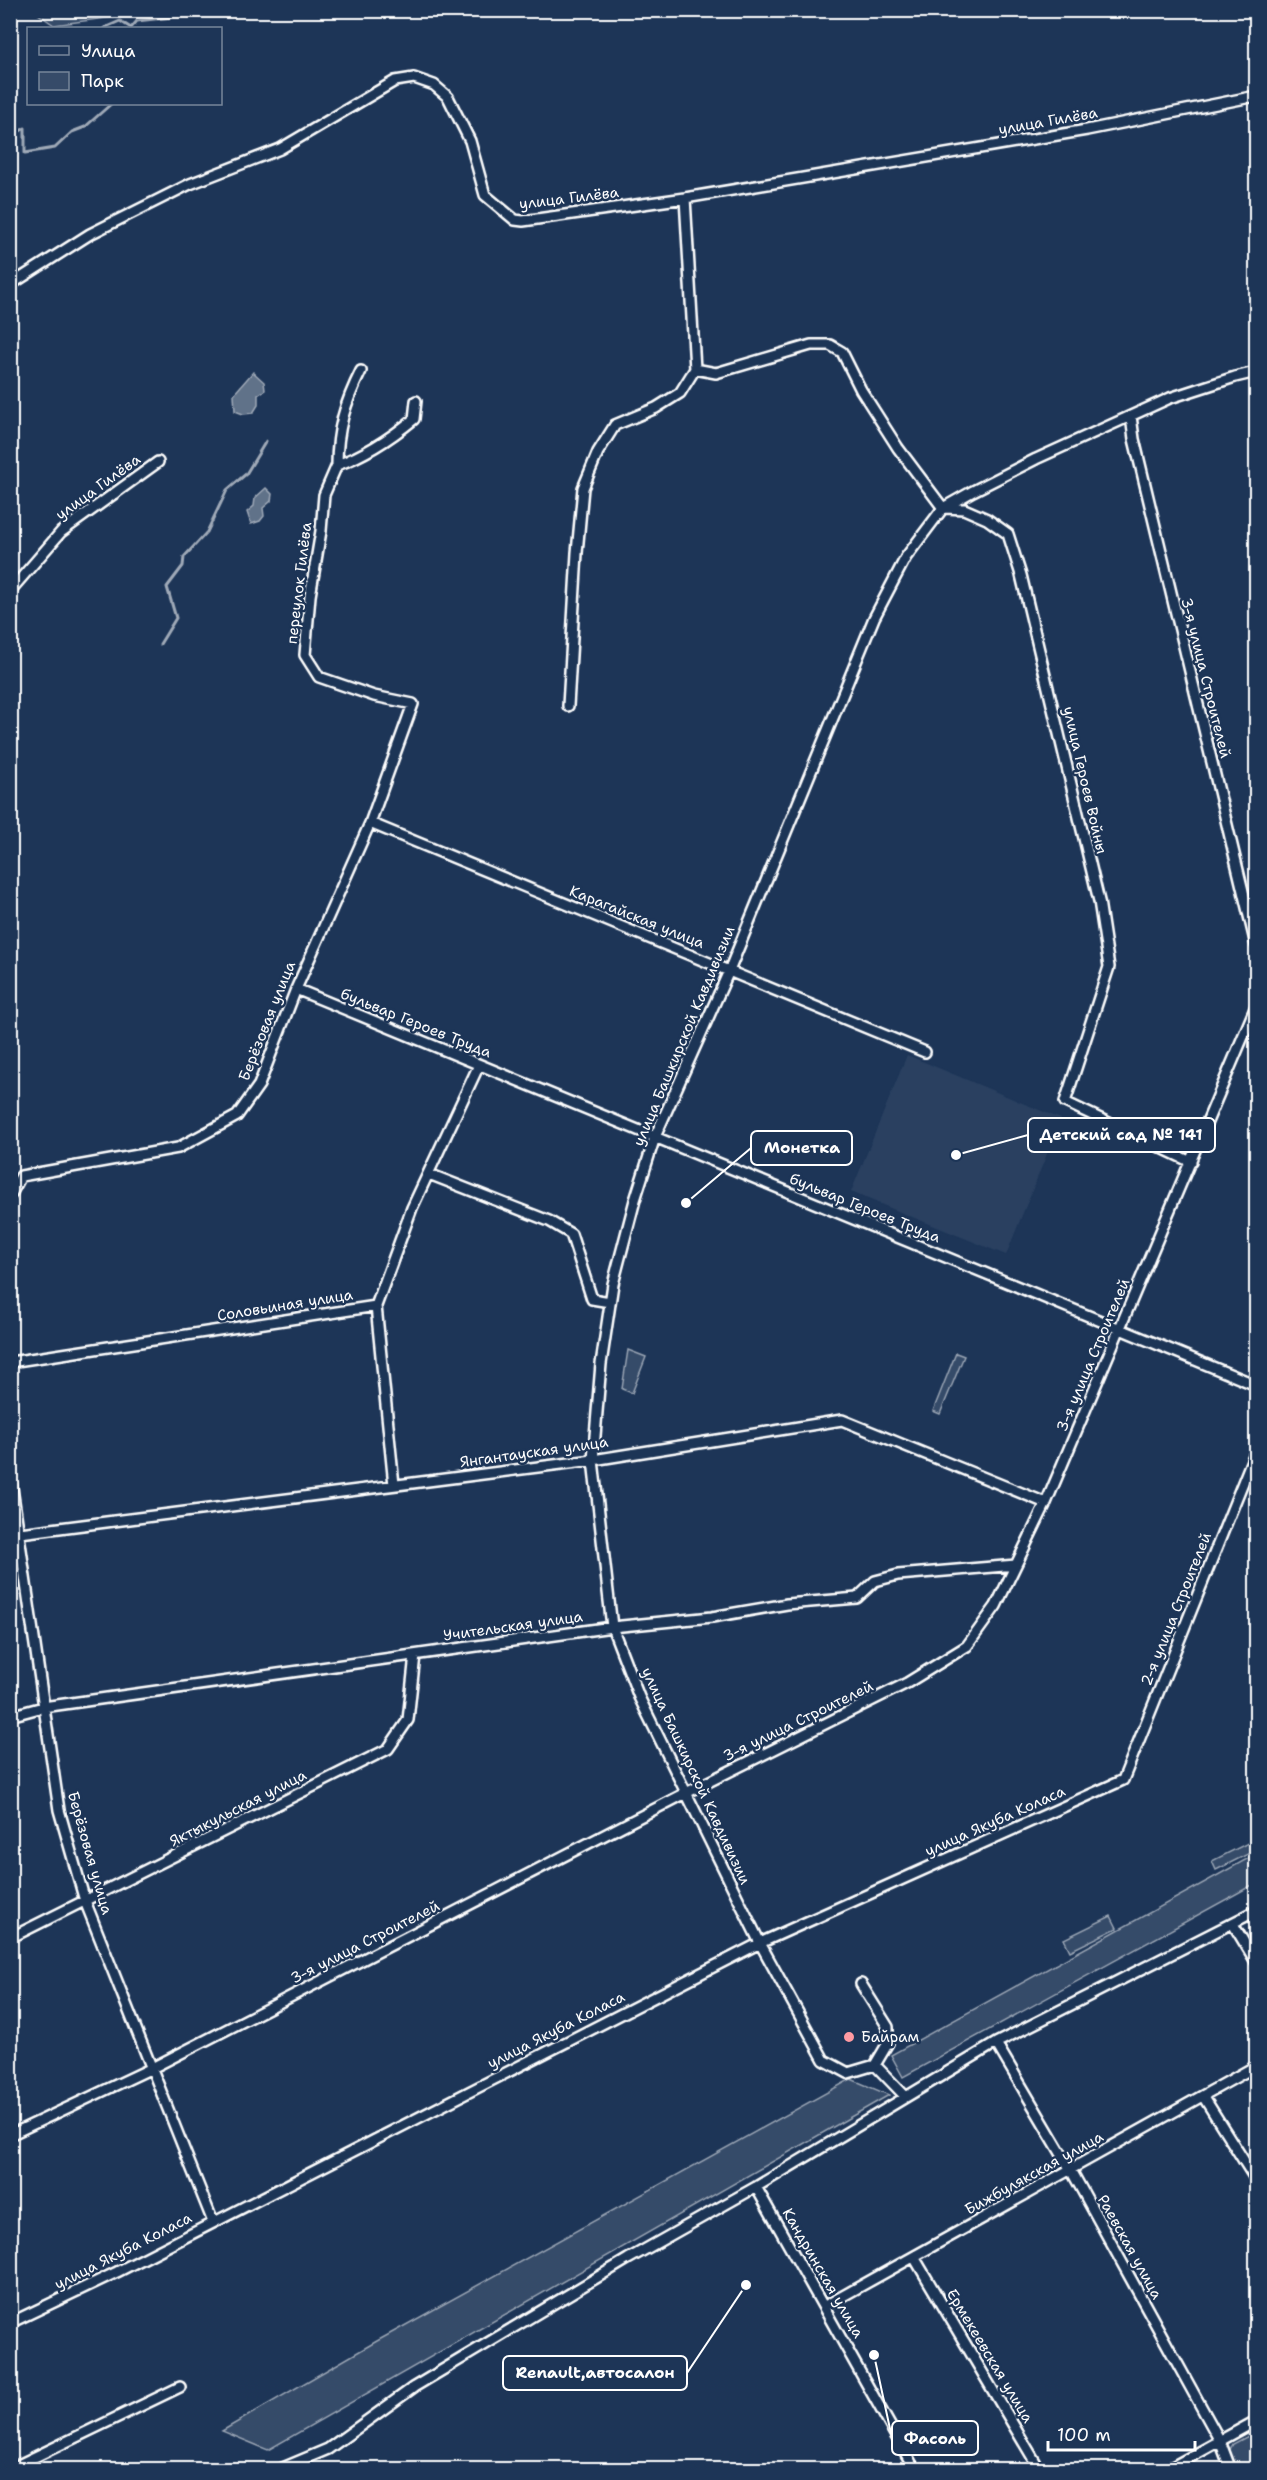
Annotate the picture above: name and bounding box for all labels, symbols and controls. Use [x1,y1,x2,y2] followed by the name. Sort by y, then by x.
[27,27,222,105] legend
[81,39,135,63] text: Улица
[81,69,124,93] text: Парк
[997,102,1100,140] street label: улица Гилёва
[518,182,621,214] street label: улица Гилёва
[52,449,145,525] street label: улица Гилёва
[282,520,316,645] street label: переулок Гилёва
[1176,596,1236,761] street label: 3-я улица Строителей
[1058,704,1112,856] street label: улица Героев Войны
[566,881,708,953] street label: Карагайская улица
[628,923,740,1149] street label: улица Башкирской Кавдивизии
[234,958,300,1084] street label: Берёзовая улица
[337,984,495,1063] street label: бульвар Героев Труда
[1028,1118,1215,1152] callout: Детский сад № 141
[1039,1124,1203,1145] text: Детский сад № 141
[751,1131,852,1165] callout: Монетка
[764,1137,840,1158] text: Монетка
[786,1169,944,1248] street label: бульвар Героев Труда
[1052,1275,1134,1435] street label: 3-я улица Строителей
[216,1284,355,1326] street label: Соловьиная улица
[459,1432,610,1472] street label: Янгантауская улица
[1136,1529,1216,1689] street label: 2-я улица Строителей
[442,1606,585,1646] street label: Учительская улица
[637,1664,755,1888] street label: улица Башкирской Кавдивизии
[720,1676,877,1766] street label: 3-я улица Строителей
[166,1764,310,1851] street label: Яктыкульская улица
[922,1781,1069,1861] street label: улица Якуба Коласа
[63,1789,117,1918] street label: Берёзовая улица
[287,1896,443,1988] street label: 3-я улица Строителей
[484,1986,629,2073] street label: улица Якуба Коласа
[861,2027,919,2047] place label: Байрам
[842,2030,856,2044] marker: Байрам
[961,2126,1107,2219] street label: Бижбулякская улица
[1093,2191,1167,2303] street label: Раевская улица
[778,2204,869,2342] street label: Кандринская улица
[51,2207,196,2294] street label: улица Якуба Коласа
[942,2285,1038,2427] street label: Ермекеевская улица
[503,2356,687,2390] callout: Renault,автосалон
[515,2362,675,2383] text: Renault,автосалон
[1048,2414,1195,2452] scale bar
[892,2421,978,2455] callout: Фасоль
[1057,2423,1111,2447] text: 100 m
[904,2428,966,2449] text: Фасоль

